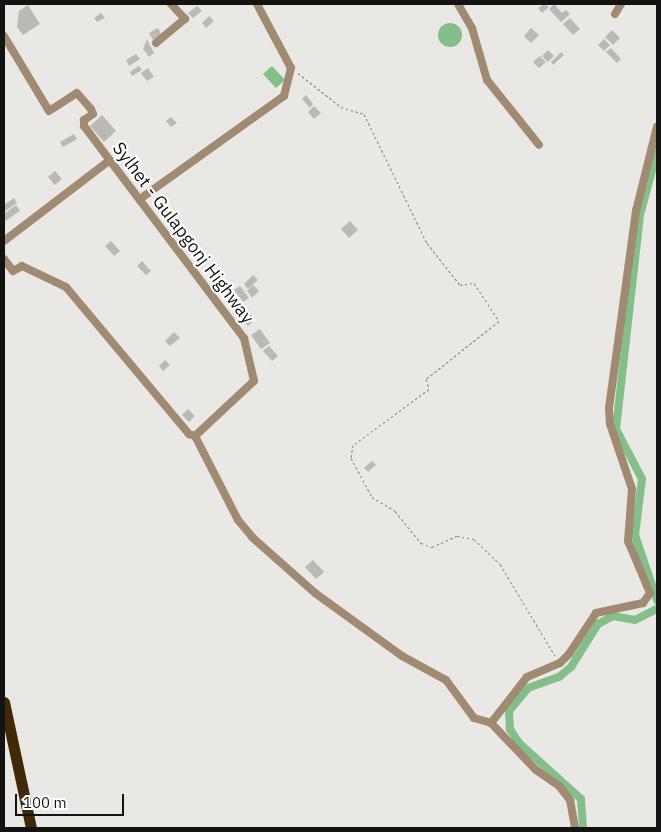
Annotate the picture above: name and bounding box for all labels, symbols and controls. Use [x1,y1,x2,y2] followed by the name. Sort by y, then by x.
[108,138,258,328] street label: Sylhet - Gulapgonj Highway
[18,784,126,816] scale bar
[23,793,67,812] text: 100 m

